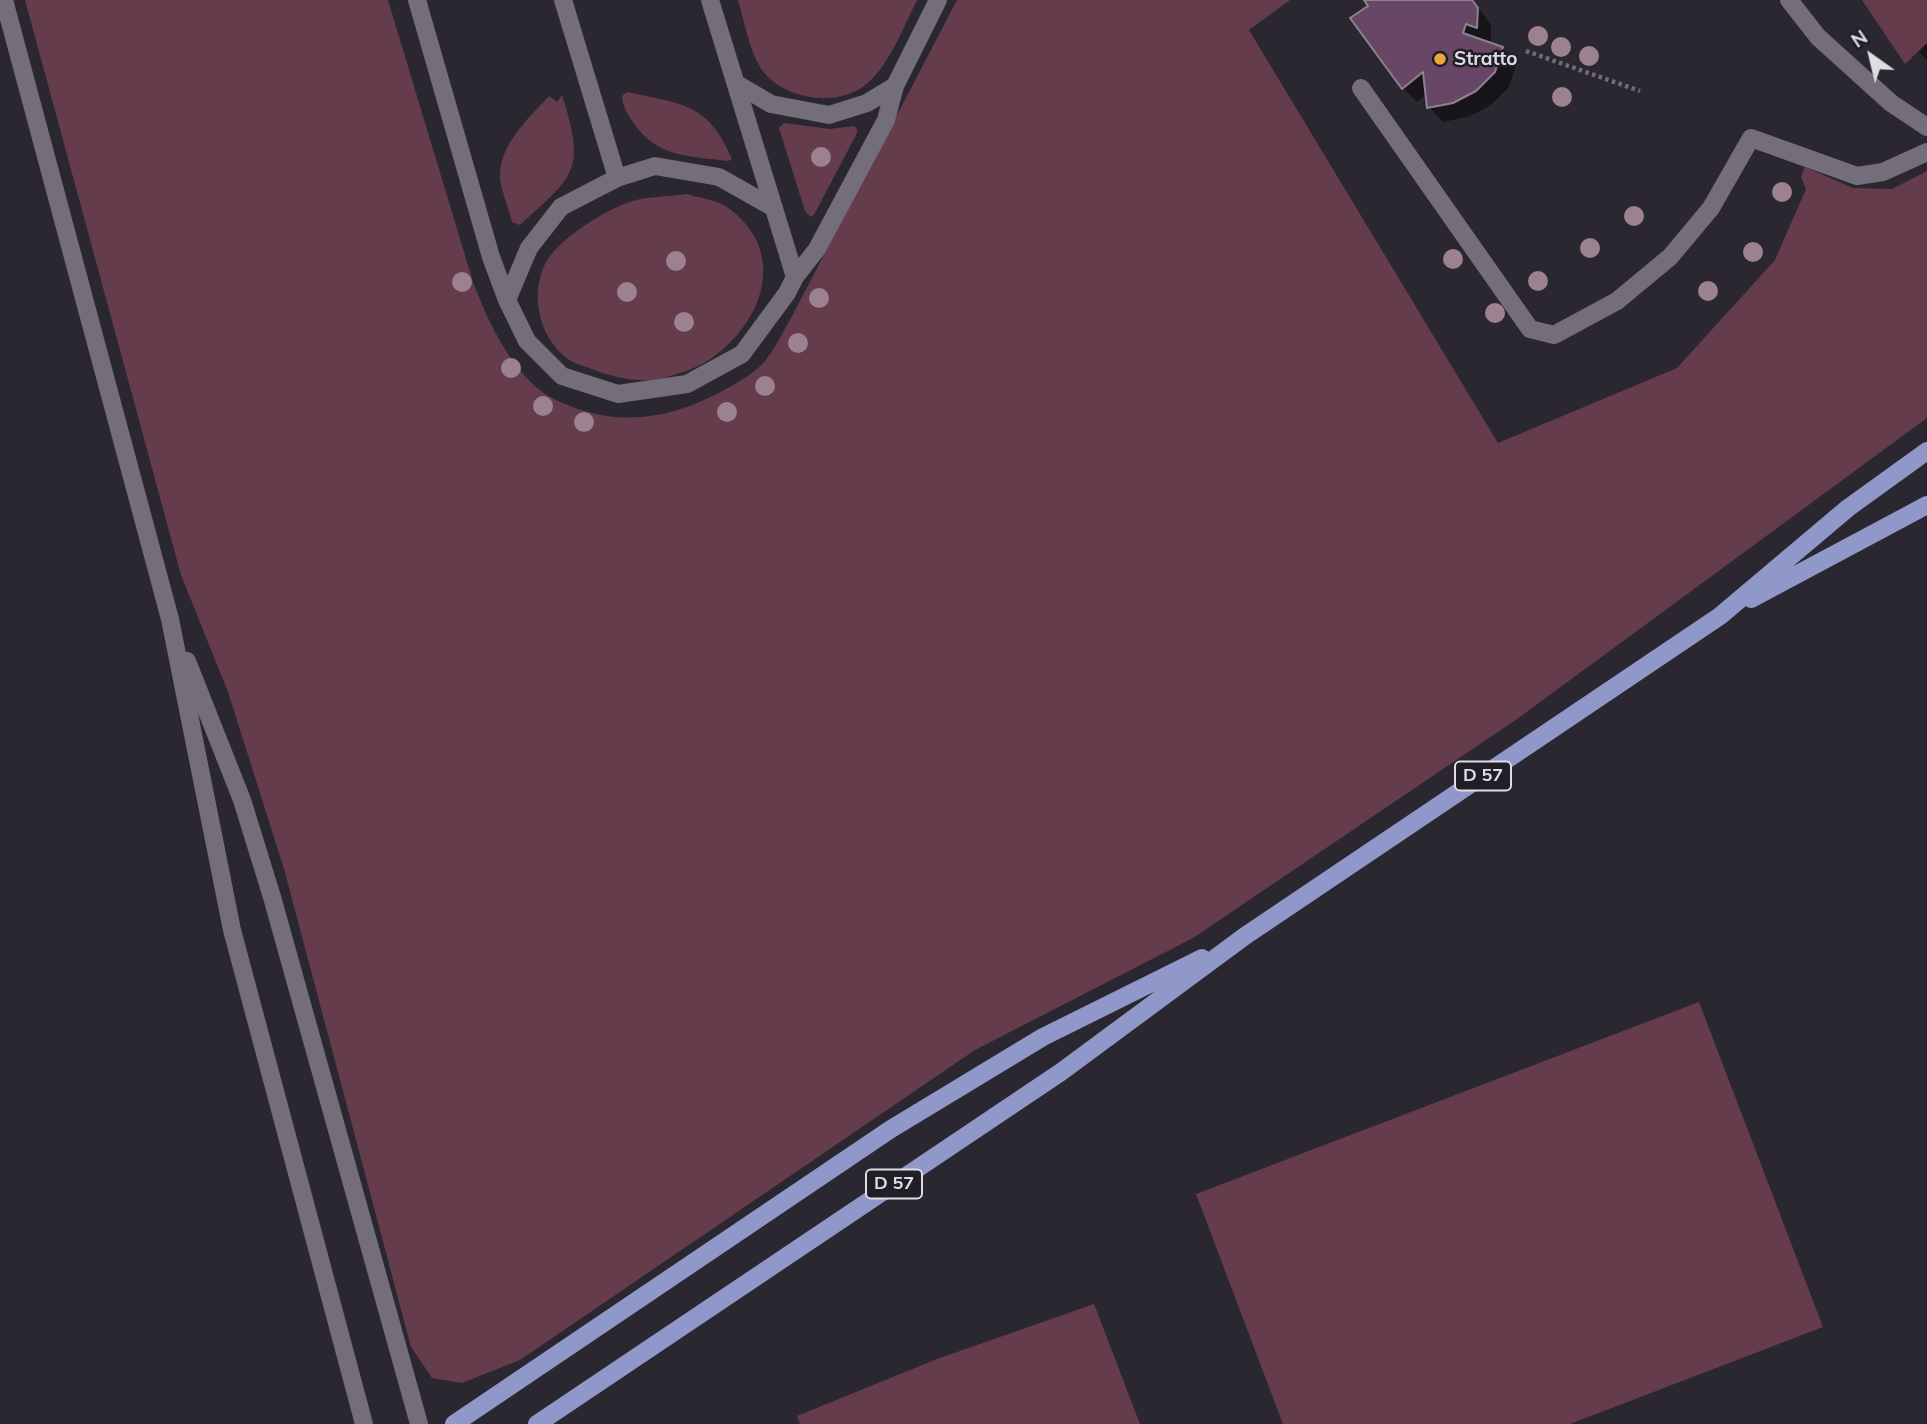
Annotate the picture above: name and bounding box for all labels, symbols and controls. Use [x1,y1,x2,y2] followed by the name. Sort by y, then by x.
[1836,21,1906,91] north arrow
[1847,25,1872,53] text: N
[1454,48,1518,70] place label: Stratto
[1432,51,1448,67] marker: Stratto
[1455,762,1511,790] road number: D 57
[866,1170,922,1198] road number: D 57

